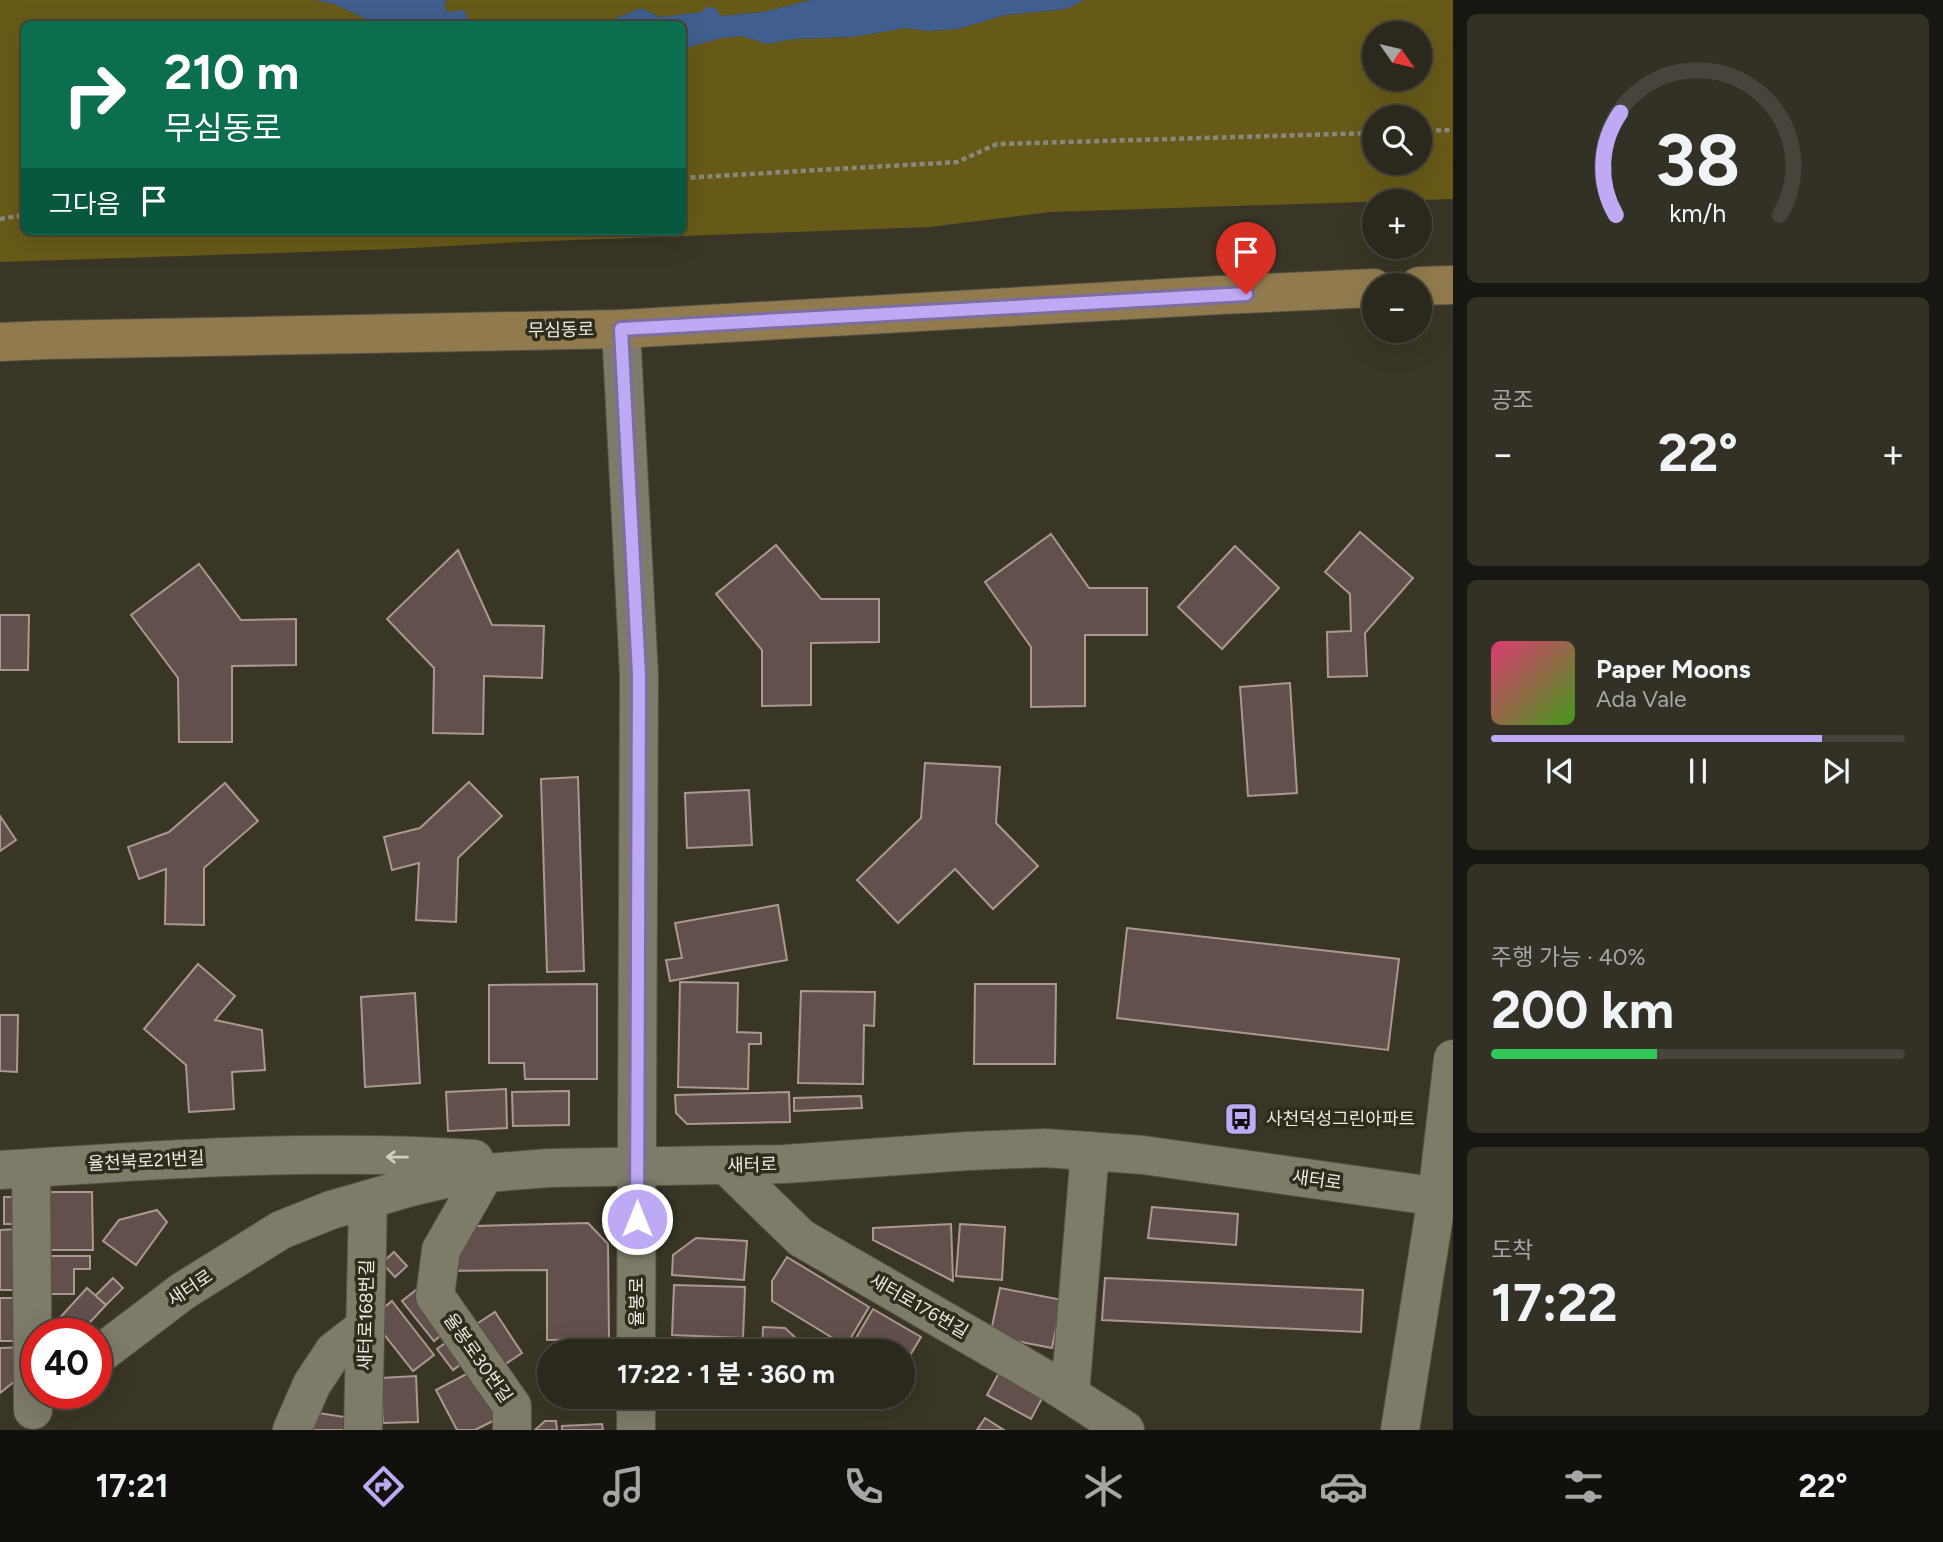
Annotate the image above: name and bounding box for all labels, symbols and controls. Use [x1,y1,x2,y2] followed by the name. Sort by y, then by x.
[1362,21,1432,91] north arrow
[1362,21,1432,343] map controls
[164,42,299,101] text: 210 m
[49,49,140,140] icon: right
[1362,105,1432,175] button: search
[164,109,282,147] text: 무심동로
[1655,116,1741,203] text: 38
[135,182,173,220] icon: arrive
[49,188,121,220] text: 그다음
[1362,189,1432,259] button: +
[1669,197,1727,227] text: km/h
[1216,222,1276,294] pin
[1227,233,1265,271] icon: arrive
[1362,273,1432,343] button: −
[528,318,594,342] street label: 무심동로
[1491,386,1533,414] text: 공조
[1658,422,1738,484] text: 22°
[1491,431,1515,477] text: −
[1881,431,1905,477] text: +
[1596,653,1751,685] text: Paper Moons
[1596,685,1687,713] text: Ada Vale
[1541,752,1579,790] icon: previous
[1679,752,1717,790] icon: pause
[1817,752,1855,790] icon: next
[1491,943,1646,971] text: 주행 가능 · 40%
[1491,979,1674,1041] text: 200 km
[1222,1100,1260,1138] bus stop icon: 사천덕성그린아파트
[1266,1108,1415,1130] place label: 사천덕성그린아파트
[87,1147,205,1175] street label: 율천북로21번길
[386,1150,409,1163] one-way arrow
[727,1154,777,1176] street label: 새터로
[1291,1166,1343,1194] street label: 새터로
[600,1182,674,1256] position arrow
[1491,1236,1533,1264] text: 도착
[354,1259,378,1371] street label: 새터로168번길
[163,1265,217,1311] street label: 새터로
[866,1269,972,1343] street label: 새터로176번길
[1491,1272,1618,1334] text: 17:22
[626,1277,648,1327] street label: 율봉로
[439,1309,517,1407] street label: 율봉로30번길
[21,1318,112,1409] speed limit sign: 40
[617,1358,835,1390] text: 17:22 · 1 분 · 360 m
[359,1462,408,1511] icon: directions
[599,1462,648,1511] icon: music
[839,1462,888,1511] icon: phone
[1079,1462,1128,1511] icon: climate
[1319,1462,1368,1511] icon: car
[1559,1462,1608,1511] icon: filters
[95,1467,168,1505] text: 17:21
[1798,1467,1848,1505] text: 22°

